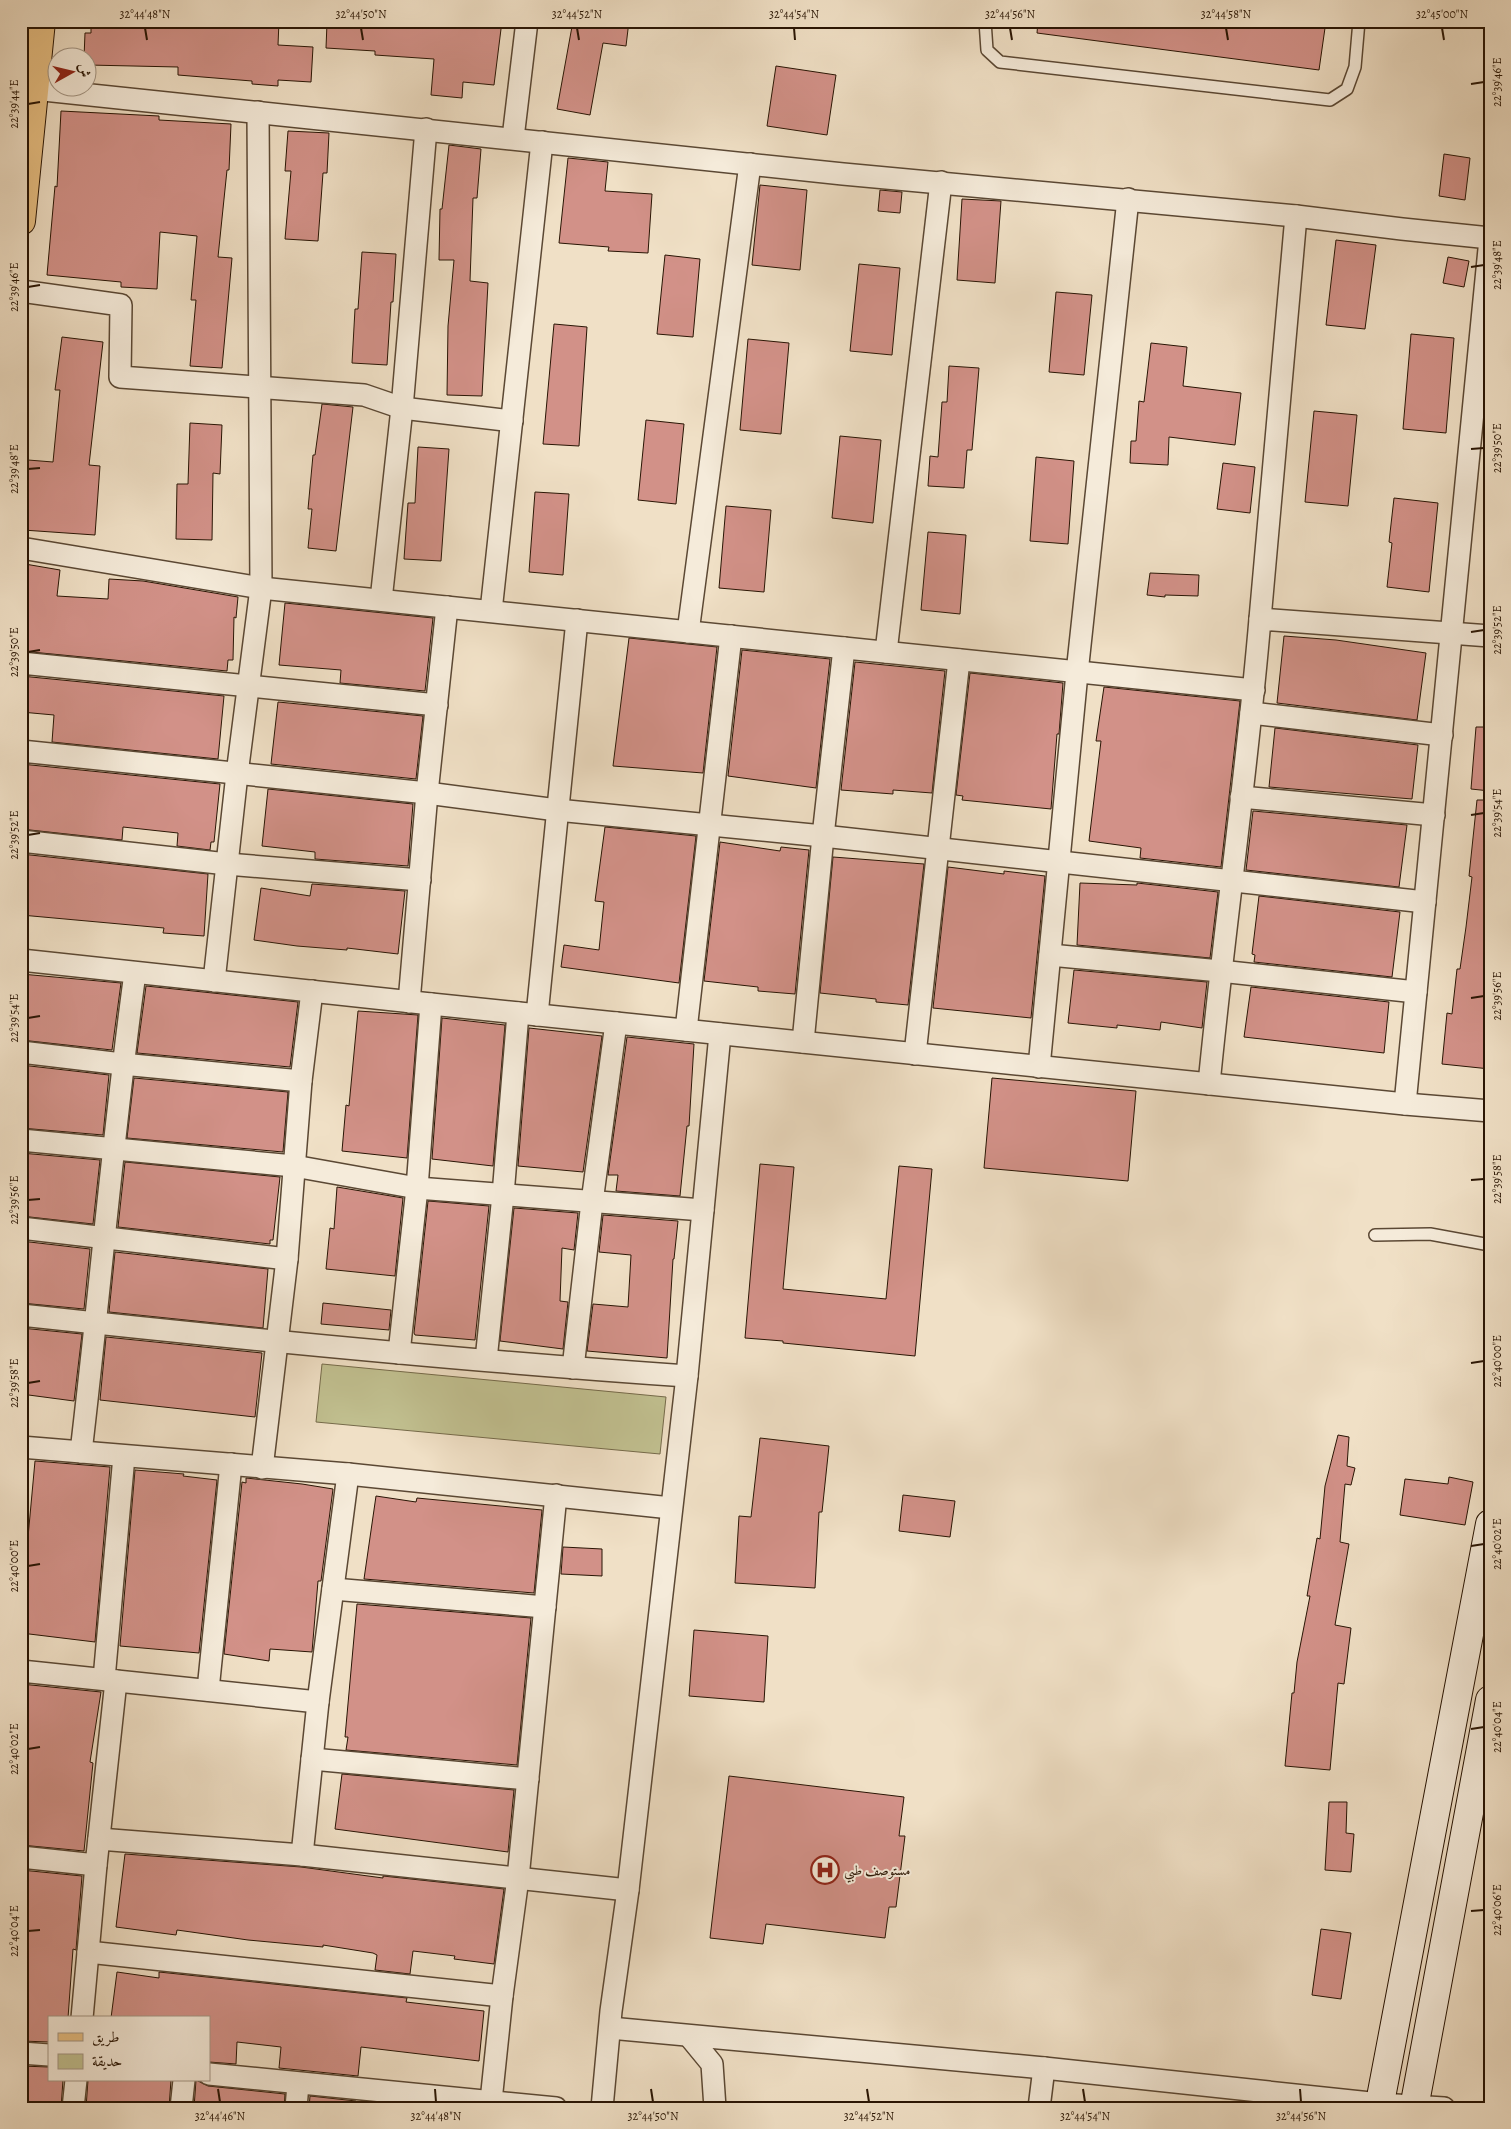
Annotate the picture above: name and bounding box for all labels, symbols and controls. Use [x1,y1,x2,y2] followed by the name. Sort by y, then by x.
[120,6,171,22] text: 32°44'48"N
[335,6,387,22] text: 32°44'50"N
[552,6,603,22] text: 32°44'52"N
[769,6,819,22] text: 32°44'54"N
[985,6,1035,22] text: 32°44'56"N
[1201,6,1252,22] text: 32°44'58"N
[1416,6,1468,22] text: 32°45'00"N
[48,48,98,98] north arrow
[1489,57,1505,107] text: 22°39'46"E
[74,62,95,79] text: ش
[6,79,22,129] text: 22°39'44"E
[1489,240,1505,290] text: 22°39'48"E
[6,262,22,312] text: 22°39'46"E
[1489,423,1505,473] text: 22°39'50"E
[6,444,22,494] text: 22°39'48"E
[1489,605,1505,655] text: 22°39'52"E
[6,627,22,677] text: 22°39'50"E
[1489,789,1505,837] text: 22°39'54"E
[6,810,22,860] text: 22°39'52"E
[1489,972,1505,1020] text: 22°39'56"E
[6,994,22,1042] text: 22°39'54"E
[1489,1154,1505,1204] text: 22°39'58"E
[6,1176,22,1224] text: 22°39'56"E
[1489,1335,1505,1387] text: 22°40'00"E
[6,1358,22,1408] text: 22°39'58"E
[1489,1518,1505,1570] text: 22°40'02"E
[6,1540,22,1592] text: 22°40'00"E
[1489,1701,1505,1753] text: 22°40'04"E
[6,1723,22,1775] text: 22°40'02"E
[810,1855,840,1885] hospital icon: مستوصف طبي
[844,1861,910,1883] place label: مستوصف طبي
[1489,1884,1505,1936] text: 22°40'06"E
[6,1905,22,1957] text: 22°40'04"E
[48,2016,210,2082] legend
[92,2027,119,2047] text: طريق
[92,2051,122,2071] text: حديقة
[195,2108,246,2124] text: 32°44'46"N
[411,2108,462,2124] text: 32°44'48"N
[627,2108,679,2124] text: 32°44'50"N
[844,2108,895,2124] text: 32°44'52"N
[1060,2108,1110,2124] text: 32°44'54"N
[1276,2108,1326,2124] text: 32°44'56"N

